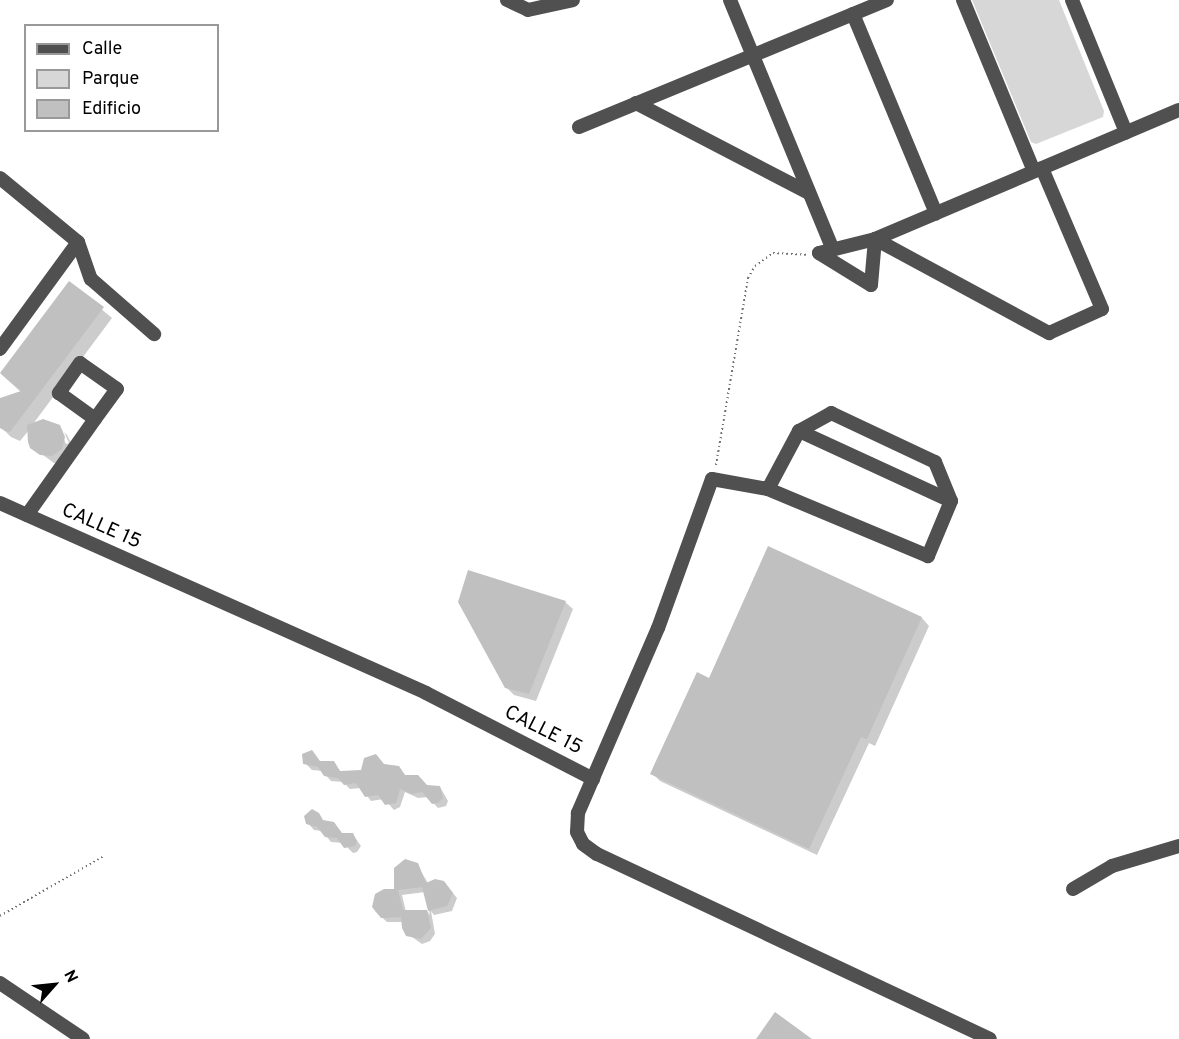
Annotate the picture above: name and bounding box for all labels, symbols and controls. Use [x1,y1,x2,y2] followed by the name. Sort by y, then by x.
[24,24,219,132] legend
[82,38,122,61] text: Calle
[82,68,139,91] text: Parque
[82,98,141,121] text: Edificio
[57,499,145,555] street label: CALLE 15
[500,701,586,761] street label: CALLE 15
[24,955,84,1015] north arrow
[59,967,82,986] text: N

